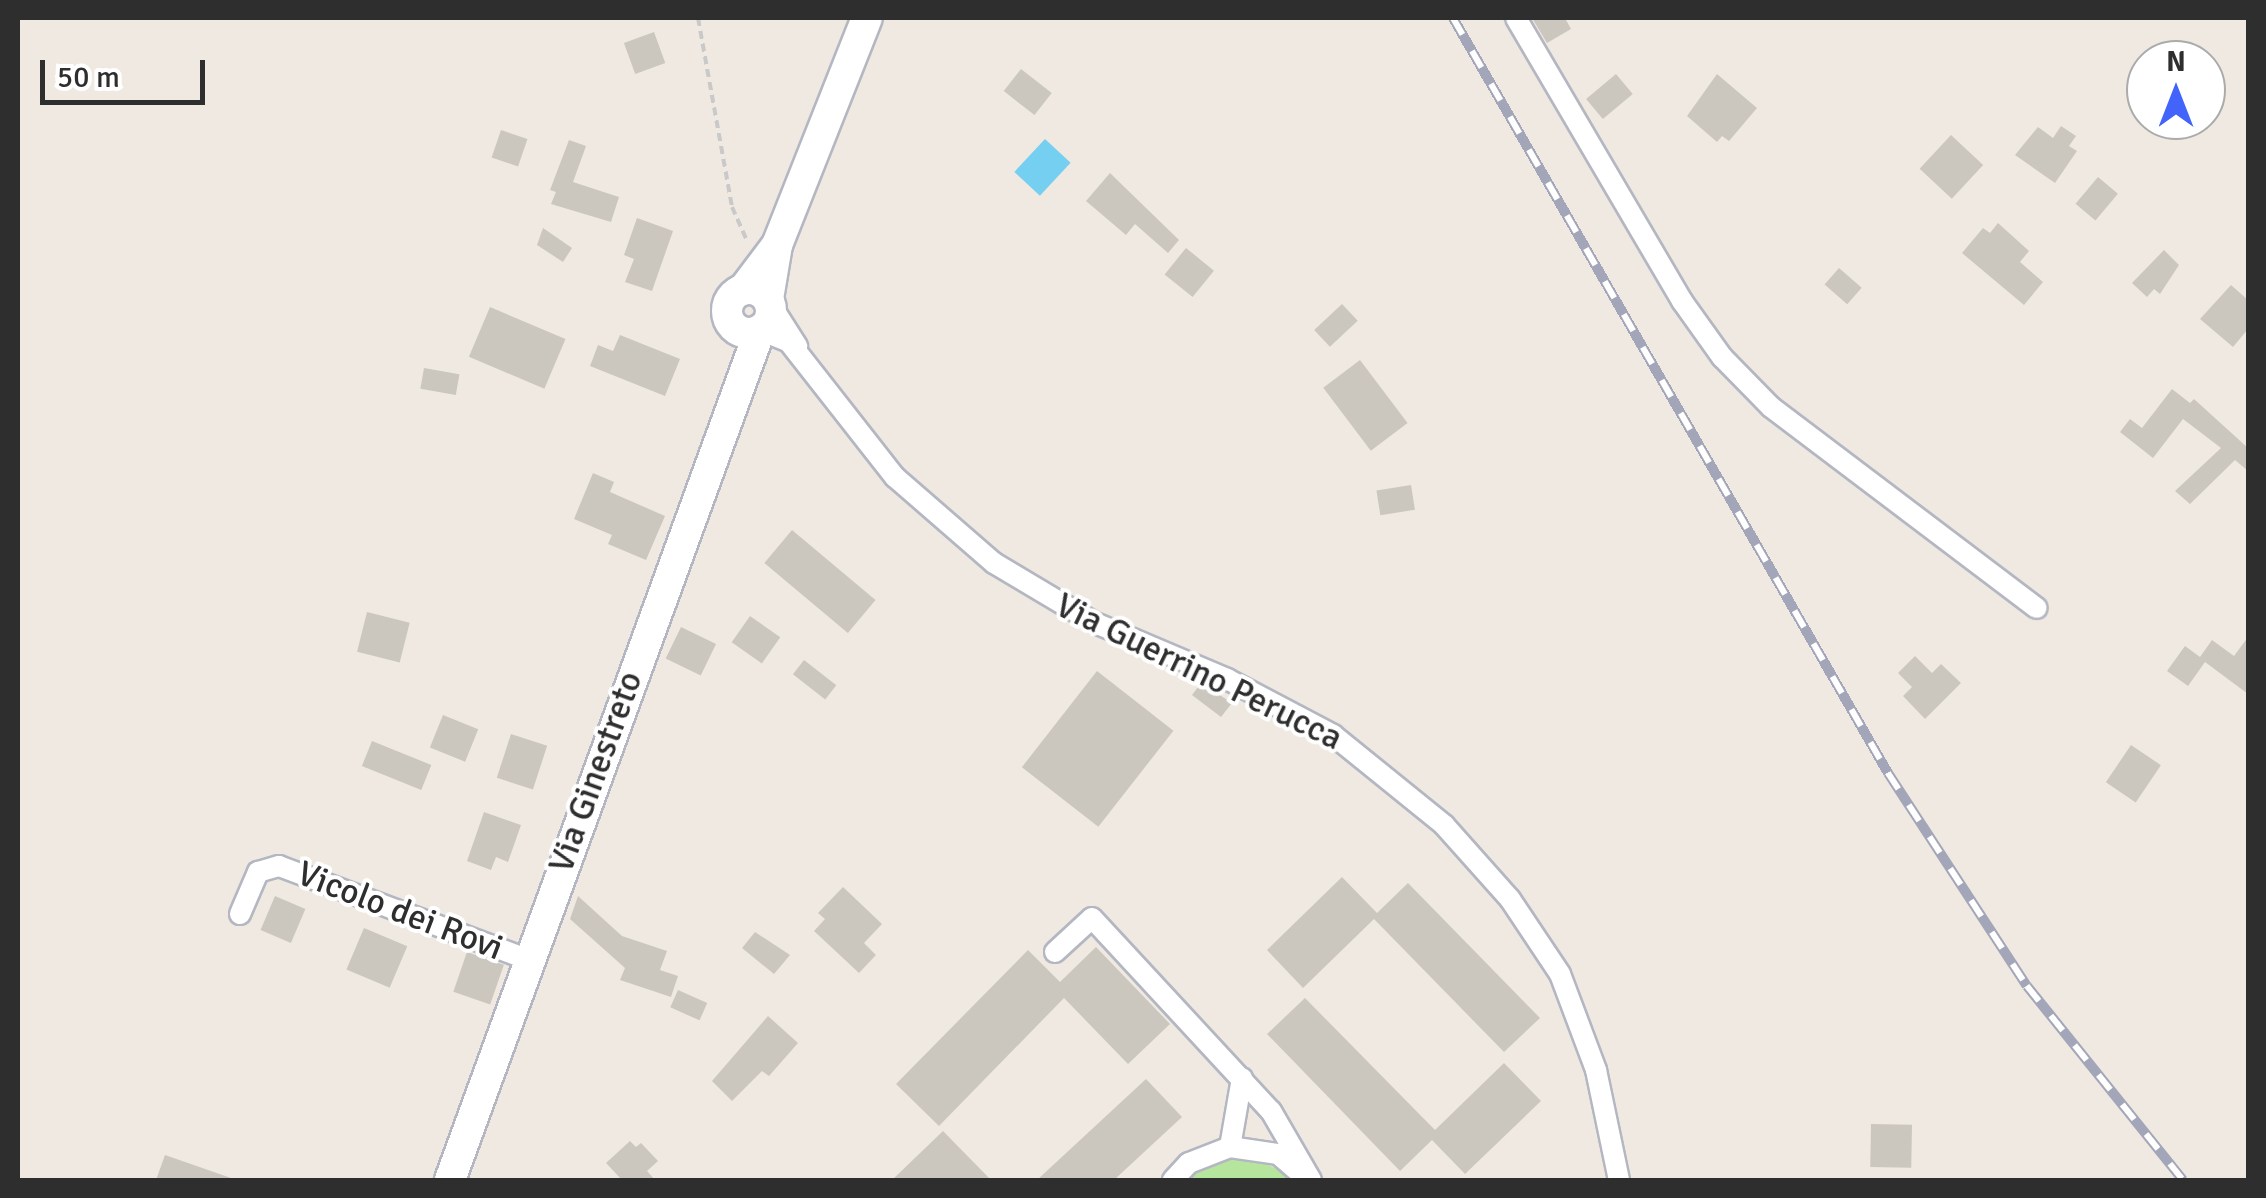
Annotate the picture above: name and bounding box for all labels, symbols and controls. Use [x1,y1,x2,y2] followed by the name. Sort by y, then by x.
[45,40,210,102] scale bar
[2126,40,2226,140] north arrow
[2166,45,2186,79] text: N
[57,59,120,96] text: 50 m
[1049,584,1349,760] street label: Via Guerrino Perucca
[540,666,652,878] street label: Via Ginestreto
[291,853,509,969] street label: Vicolo dei Rovi

